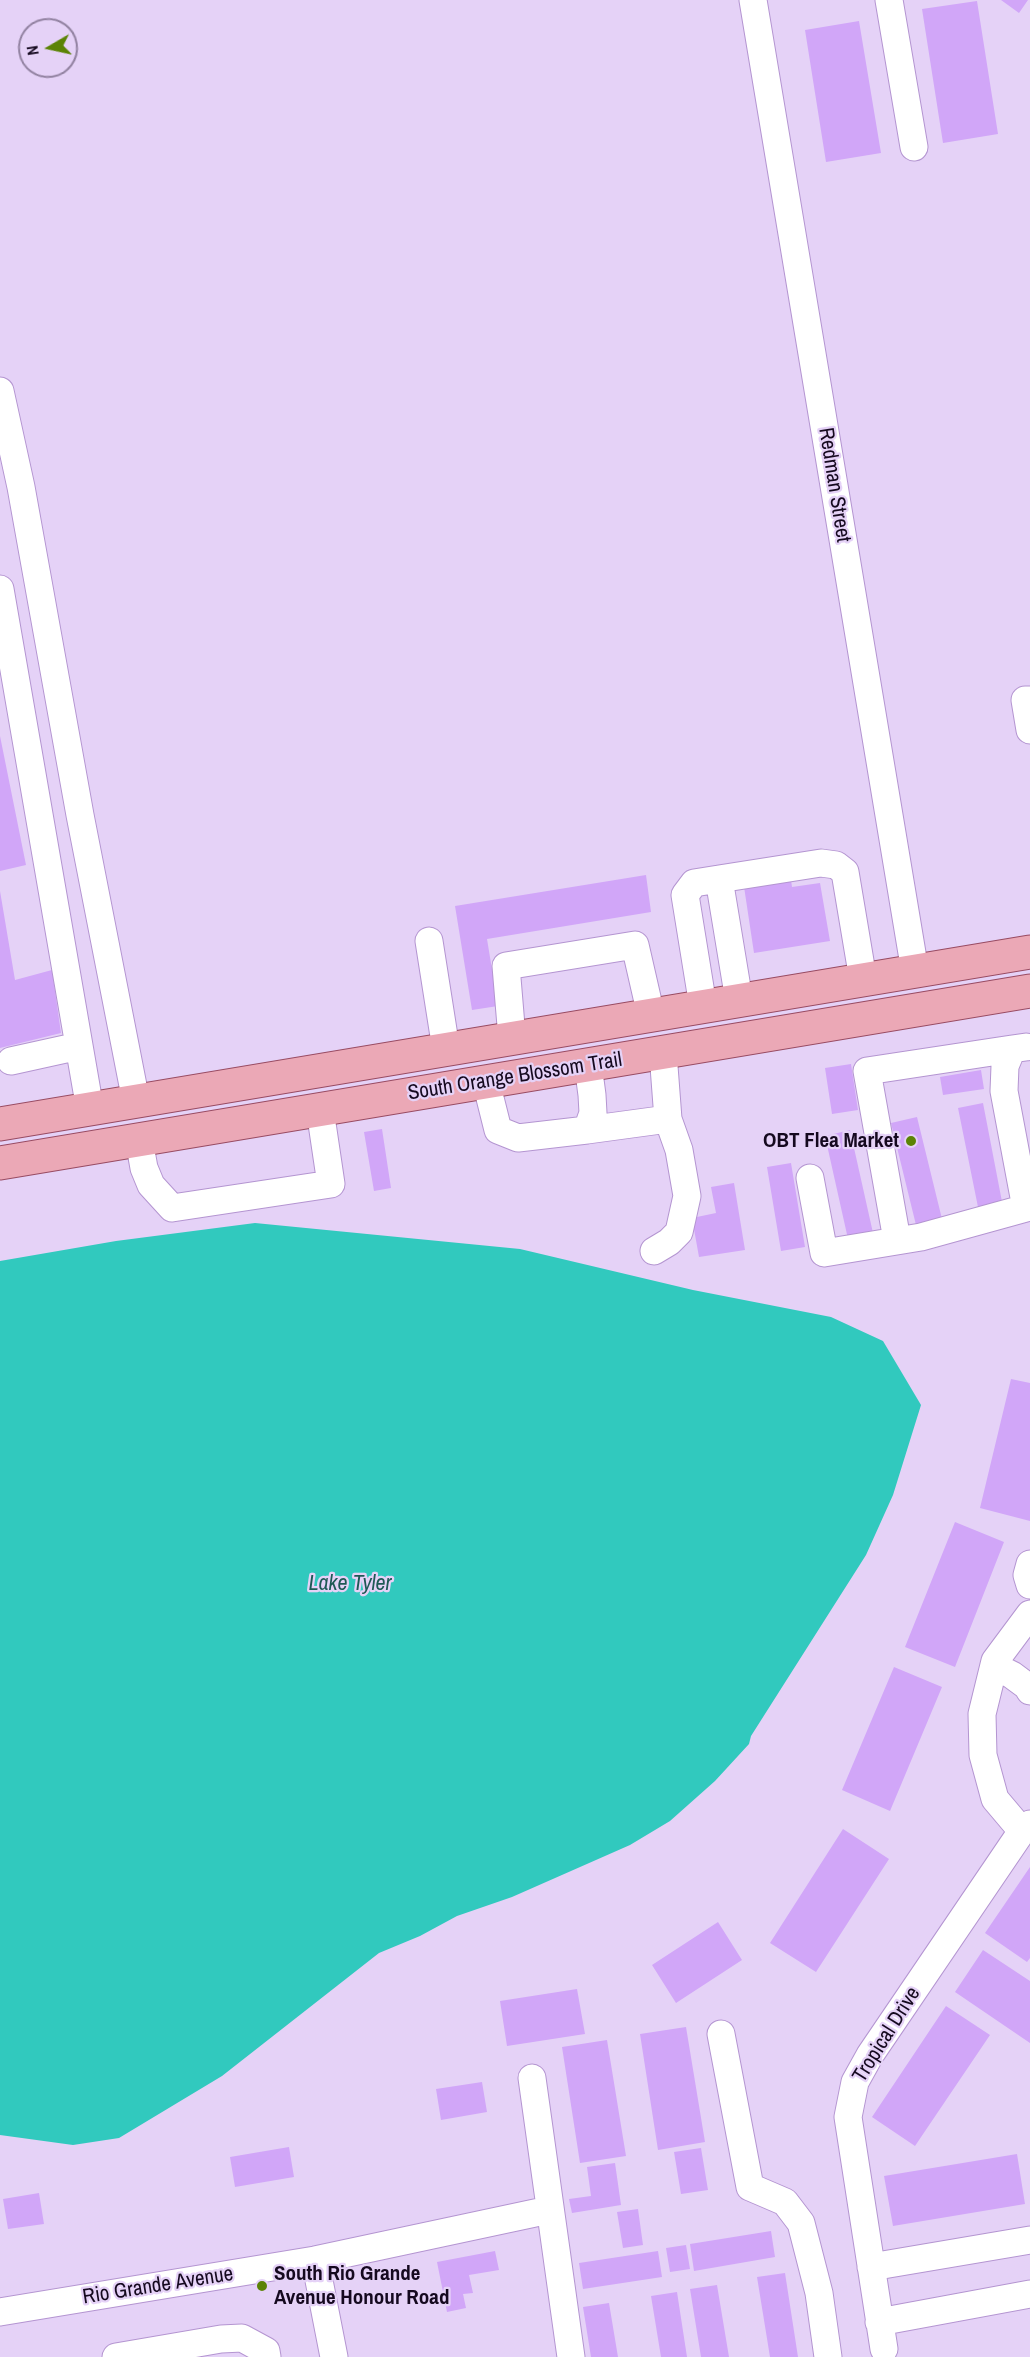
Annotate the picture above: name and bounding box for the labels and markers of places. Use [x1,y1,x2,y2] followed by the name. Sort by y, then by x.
[763,1128,899,1154] place label: OBT Flea Market
[904,1134,918,1148] marker: OBT Flea Market
[274,2261,449,2311] place label: South Rio Grande Avenue Honour Road
[255,2279,269,2293] marker: South Rio Grande Avenue Honour Road

